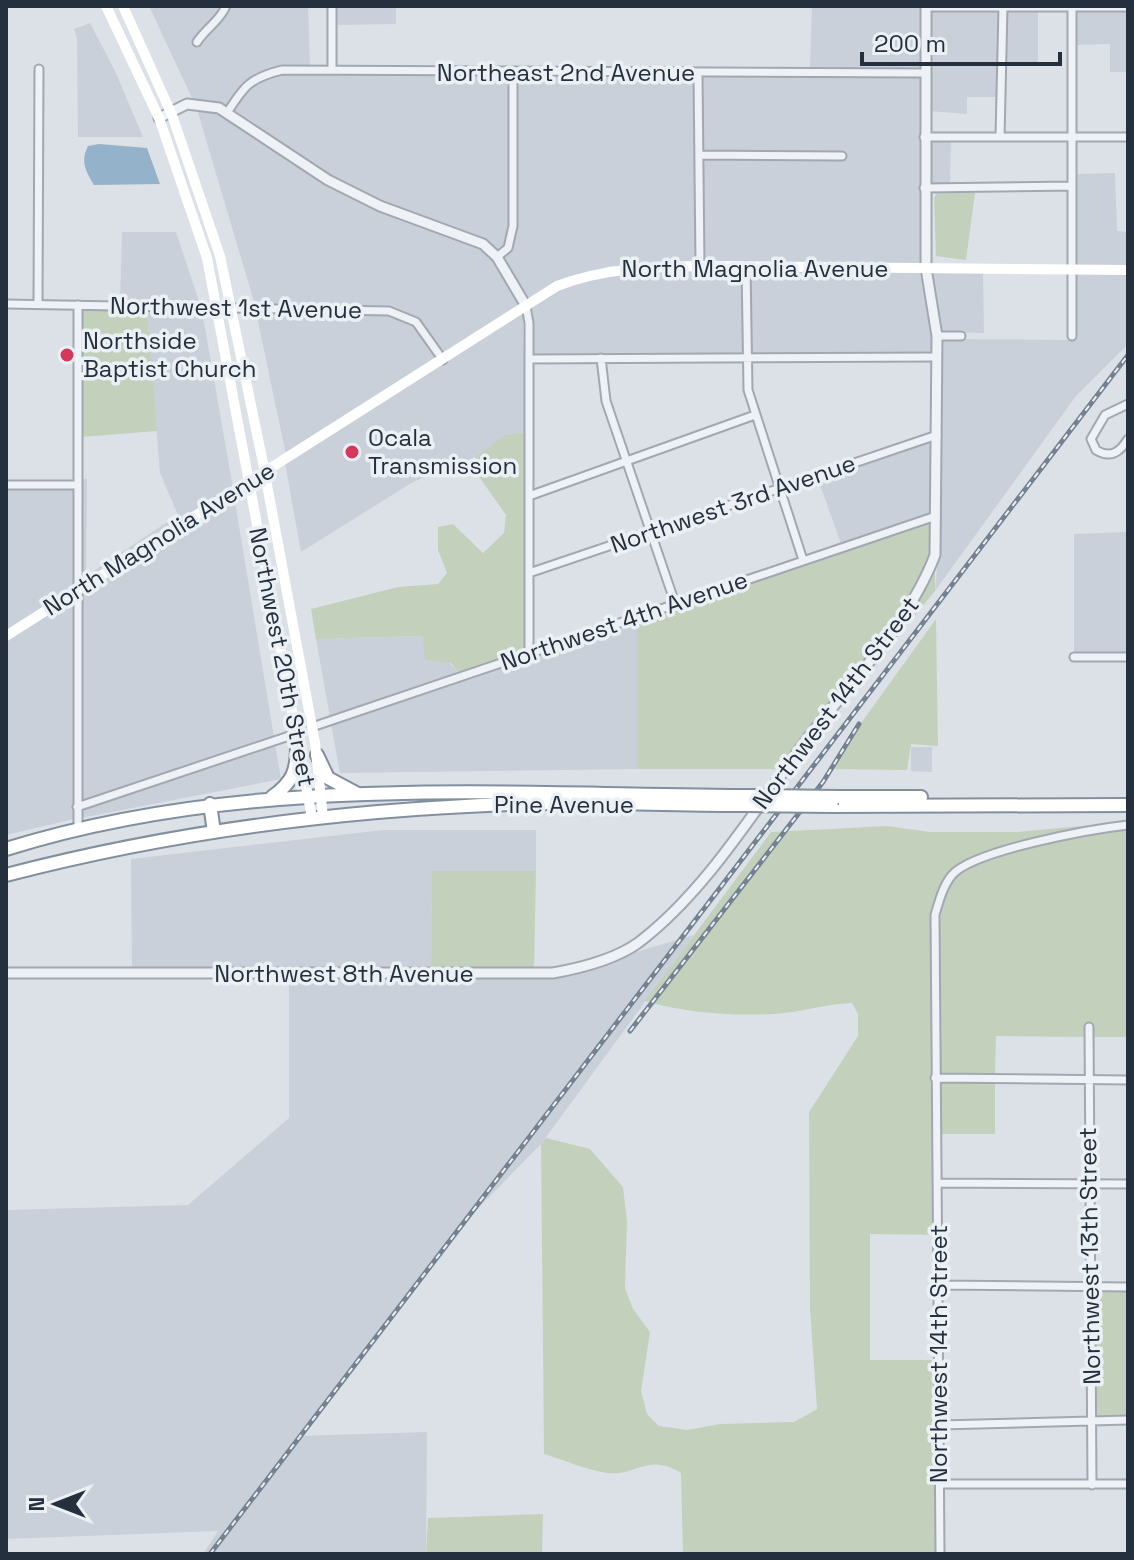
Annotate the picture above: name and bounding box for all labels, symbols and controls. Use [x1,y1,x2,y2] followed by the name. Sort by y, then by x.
[862,16,1060,66] scale bar
[874,28,946,59] text: 200 m
[437,57,695,88] street label: Northeast 2nd Avenue
[621,253,889,284] street label: North Magnolia Avenue
[110,290,362,325] street label: Northwest 1st Avenue
[83,325,256,384] place label: Northside Baptist Church
[58,346,76,364] marker: Northside Baptist Church
[368,422,517,481] place label: Ocala Transmission
[343,443,361,461] marker: Ocala Transmission
[606,447,860,560] street label: Northwest 3rd Avenue
[37,455,280,622] street label: North Magnolia Avenue
[242,525,323,789] street label: Northwest 20th Street
[496,564,752,677] street label: Northwest 4th Avenue
[745,590,926,815] street label: Northwest 14th Street
[494,789,634,820] street label: Pine Avenue
[214,958,474,989] street label: Northwest 8th Avenue
[1072,1127,1107,1385] street label: Northwest 13th Street
[923,1225,954,1483] street label: Northwest 14th Street
[16,1464,96,1544] north arrow
[22,1497,50,1511] text: N

